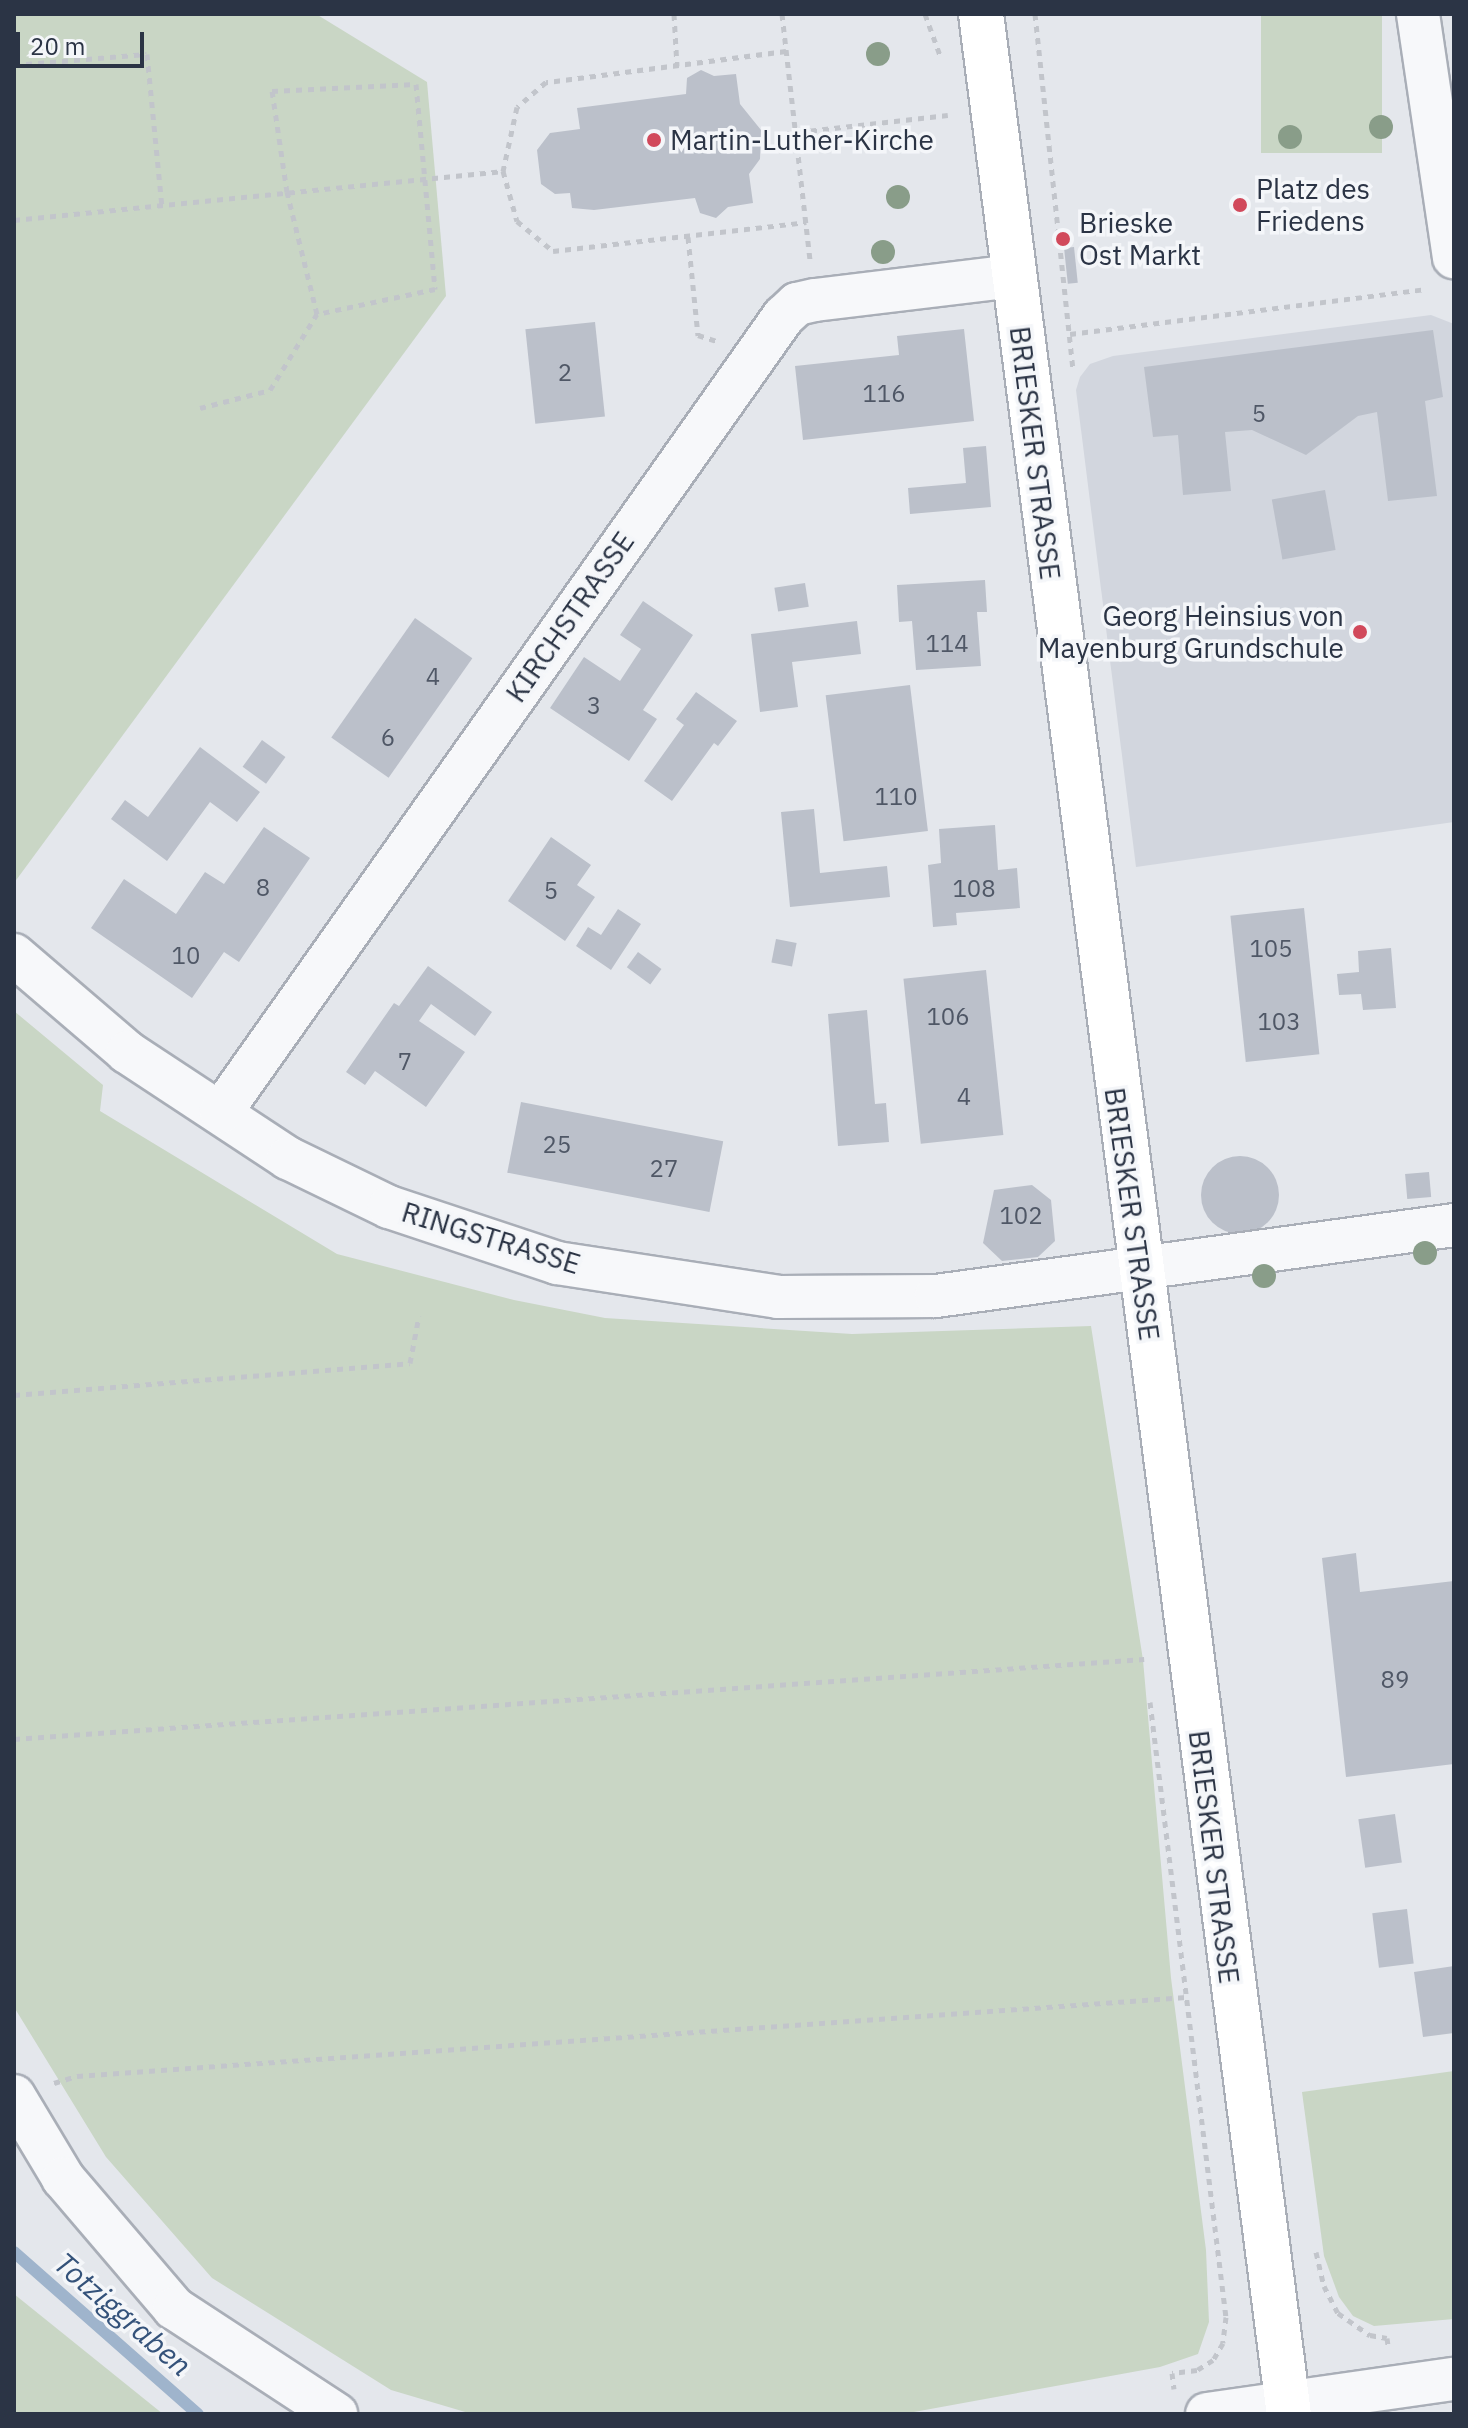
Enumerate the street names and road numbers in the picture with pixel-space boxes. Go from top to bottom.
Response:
street label: BRIESKER STRASSE [1003,324,1067,582]
street label: KIRCHSTRASSE [499,525,641,709]
street label: BRIESKER STRASSE [1098,1085,1166,1343]
street label: RINGSTRASSE [398,1195,584,1281]
street label: BRIESKER STRASSE [1182,1728,1246,1986]

